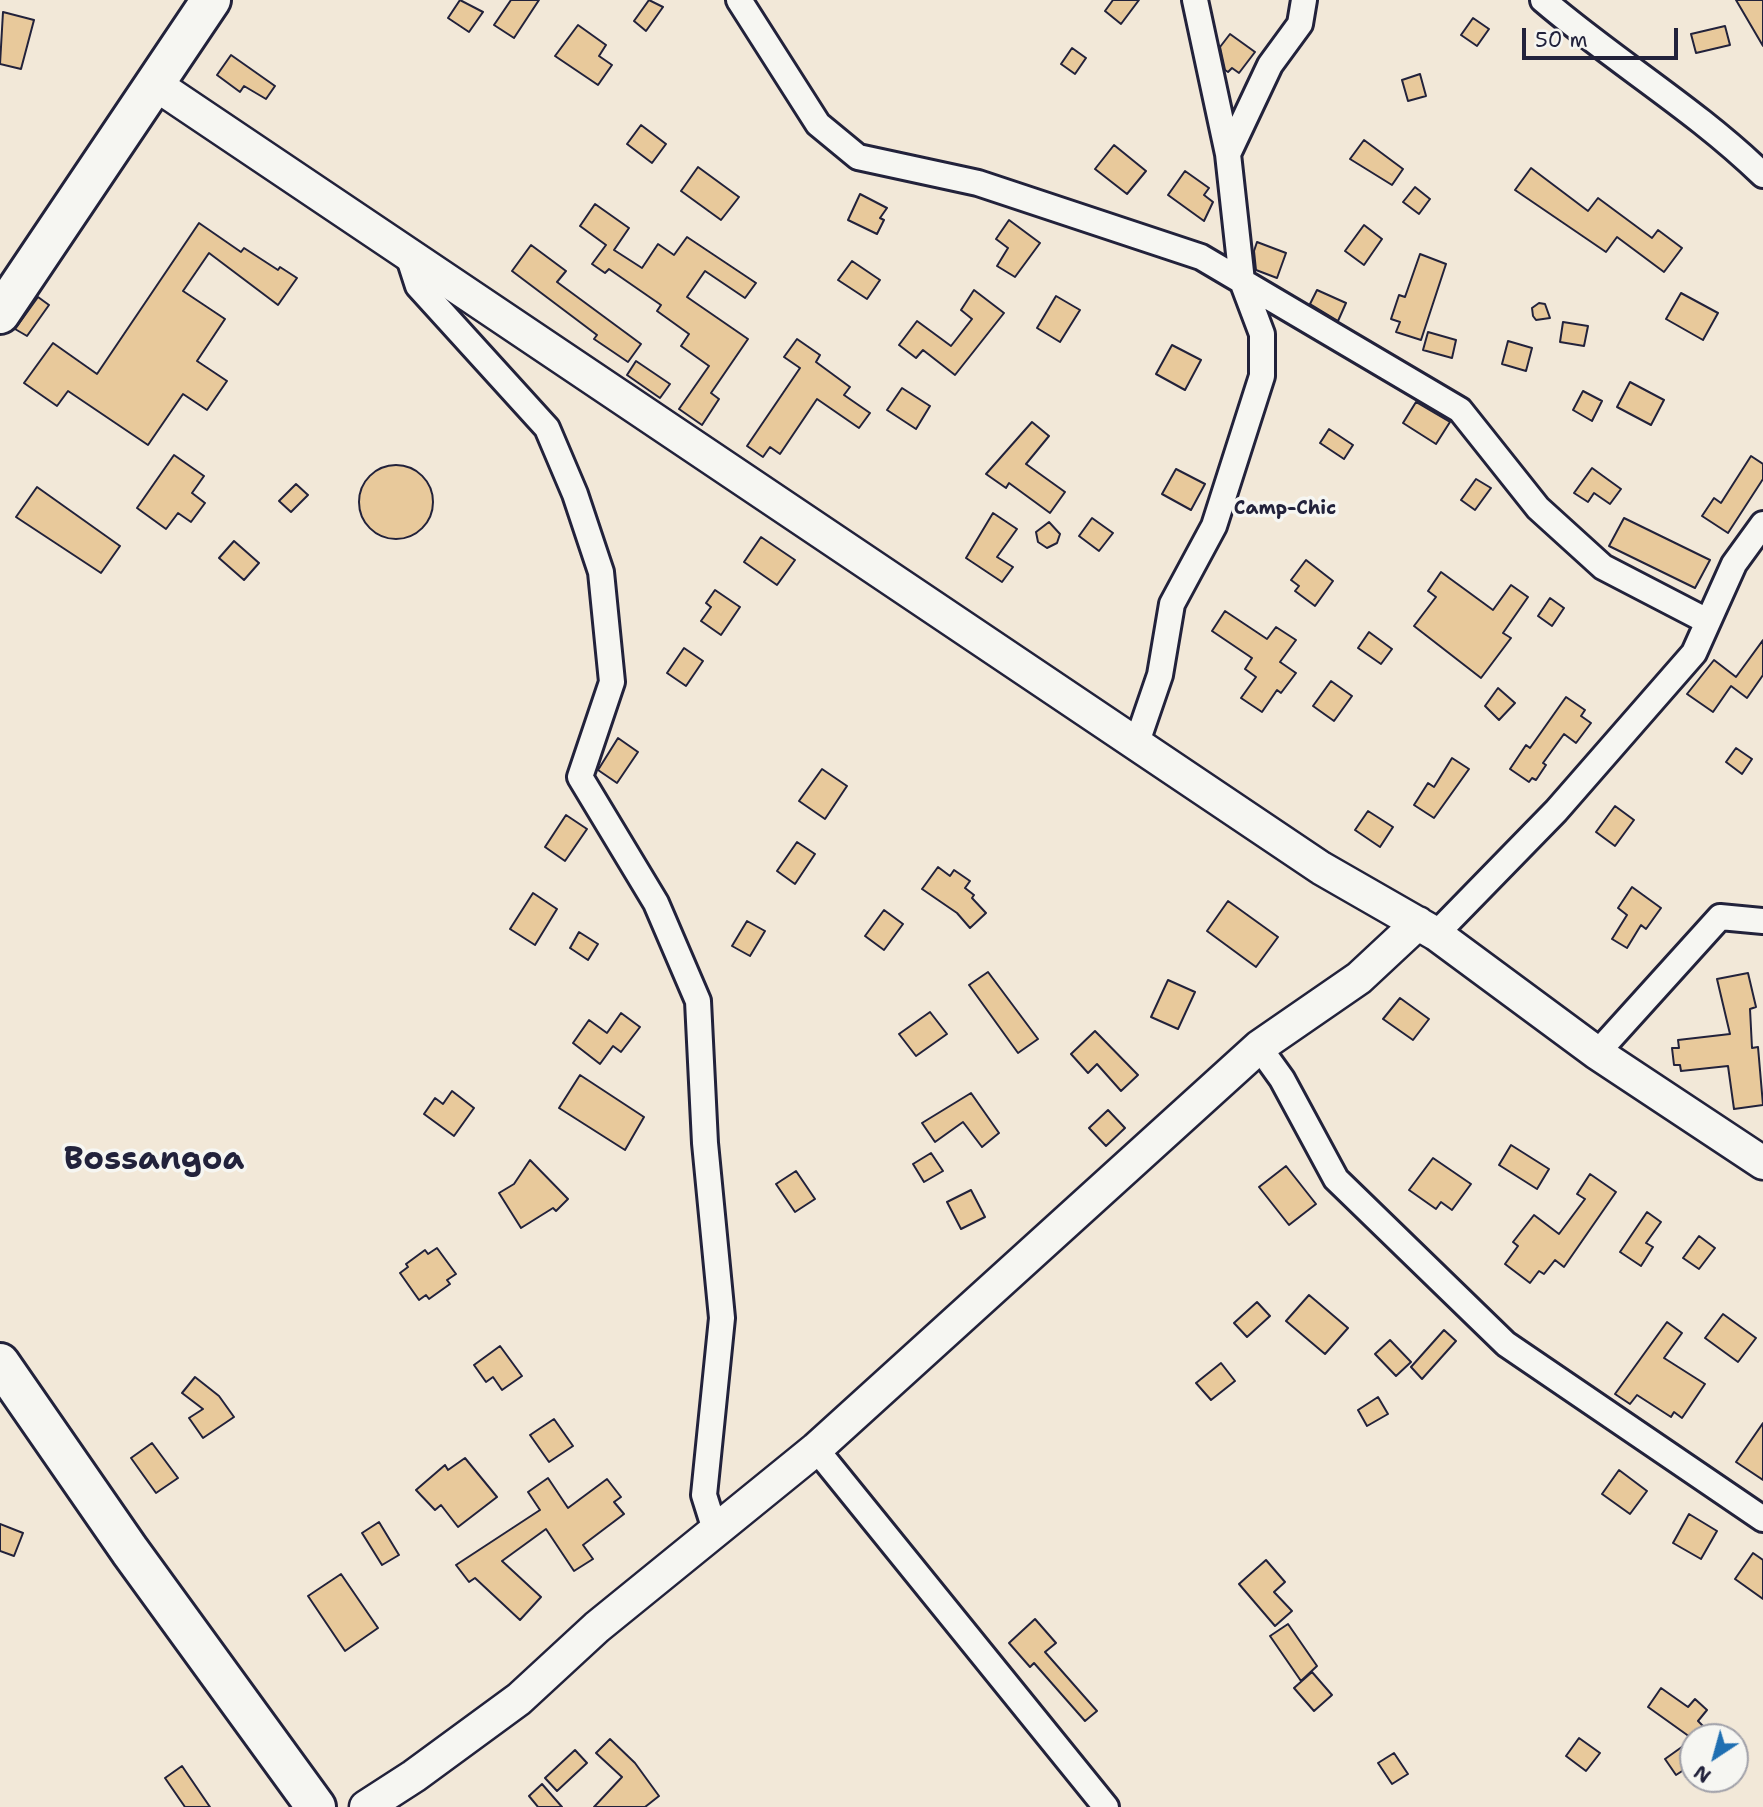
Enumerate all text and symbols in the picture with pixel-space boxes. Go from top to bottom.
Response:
scale bar [1525,14,1681,58]
text: 50 m [1535,26,1588,54]
district label: Camp-Chic [1234,498,1336,520]
district label: Bossangoa [64,1142,244,1180]
north arrow [1679,1723,1749,1793]
text: N [1689,1759,1716,1788]

